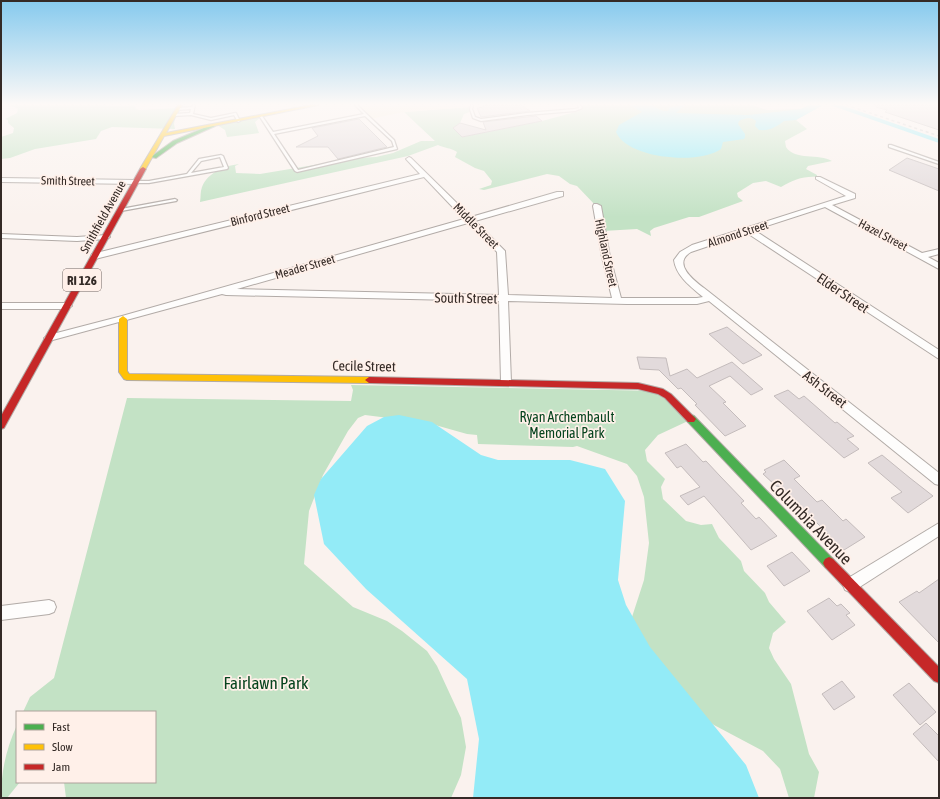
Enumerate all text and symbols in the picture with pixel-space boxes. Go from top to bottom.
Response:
street label: Smith Street [41,174,95,188]
street label: Smithfield Avenue [77,178,129,256]
street label: Middle Street [450,200,502,252]
street label: Binford Street [229,201,292,229]
street label: Hazel Street [856,216,910,254]
street label: Almond Street [706,217,771,250]
street label: Highland Street [592,218,620,289]
street label: Meader Street [273,252,337,282]
road number: RI 126 [63,269,101,291]
street label: Elder Street [814,270,872,316]
street label: South Street [435,289,497,307]
street label: Cecile Street [332,357,396,375]
street label: Ash Street [800,367,850,411]
park label: Ryan Archembault Memorial Park [520,409,614,441]
street label: Columbia Avenue [766,476,857,569]
park label: Fairlawn Park [224,673,309,693]
legend [16,711,156,783]
text: Fast [52,720,70,734]
text: Slow [52,740,73,754]
text: Jam [52,760,70,774]

